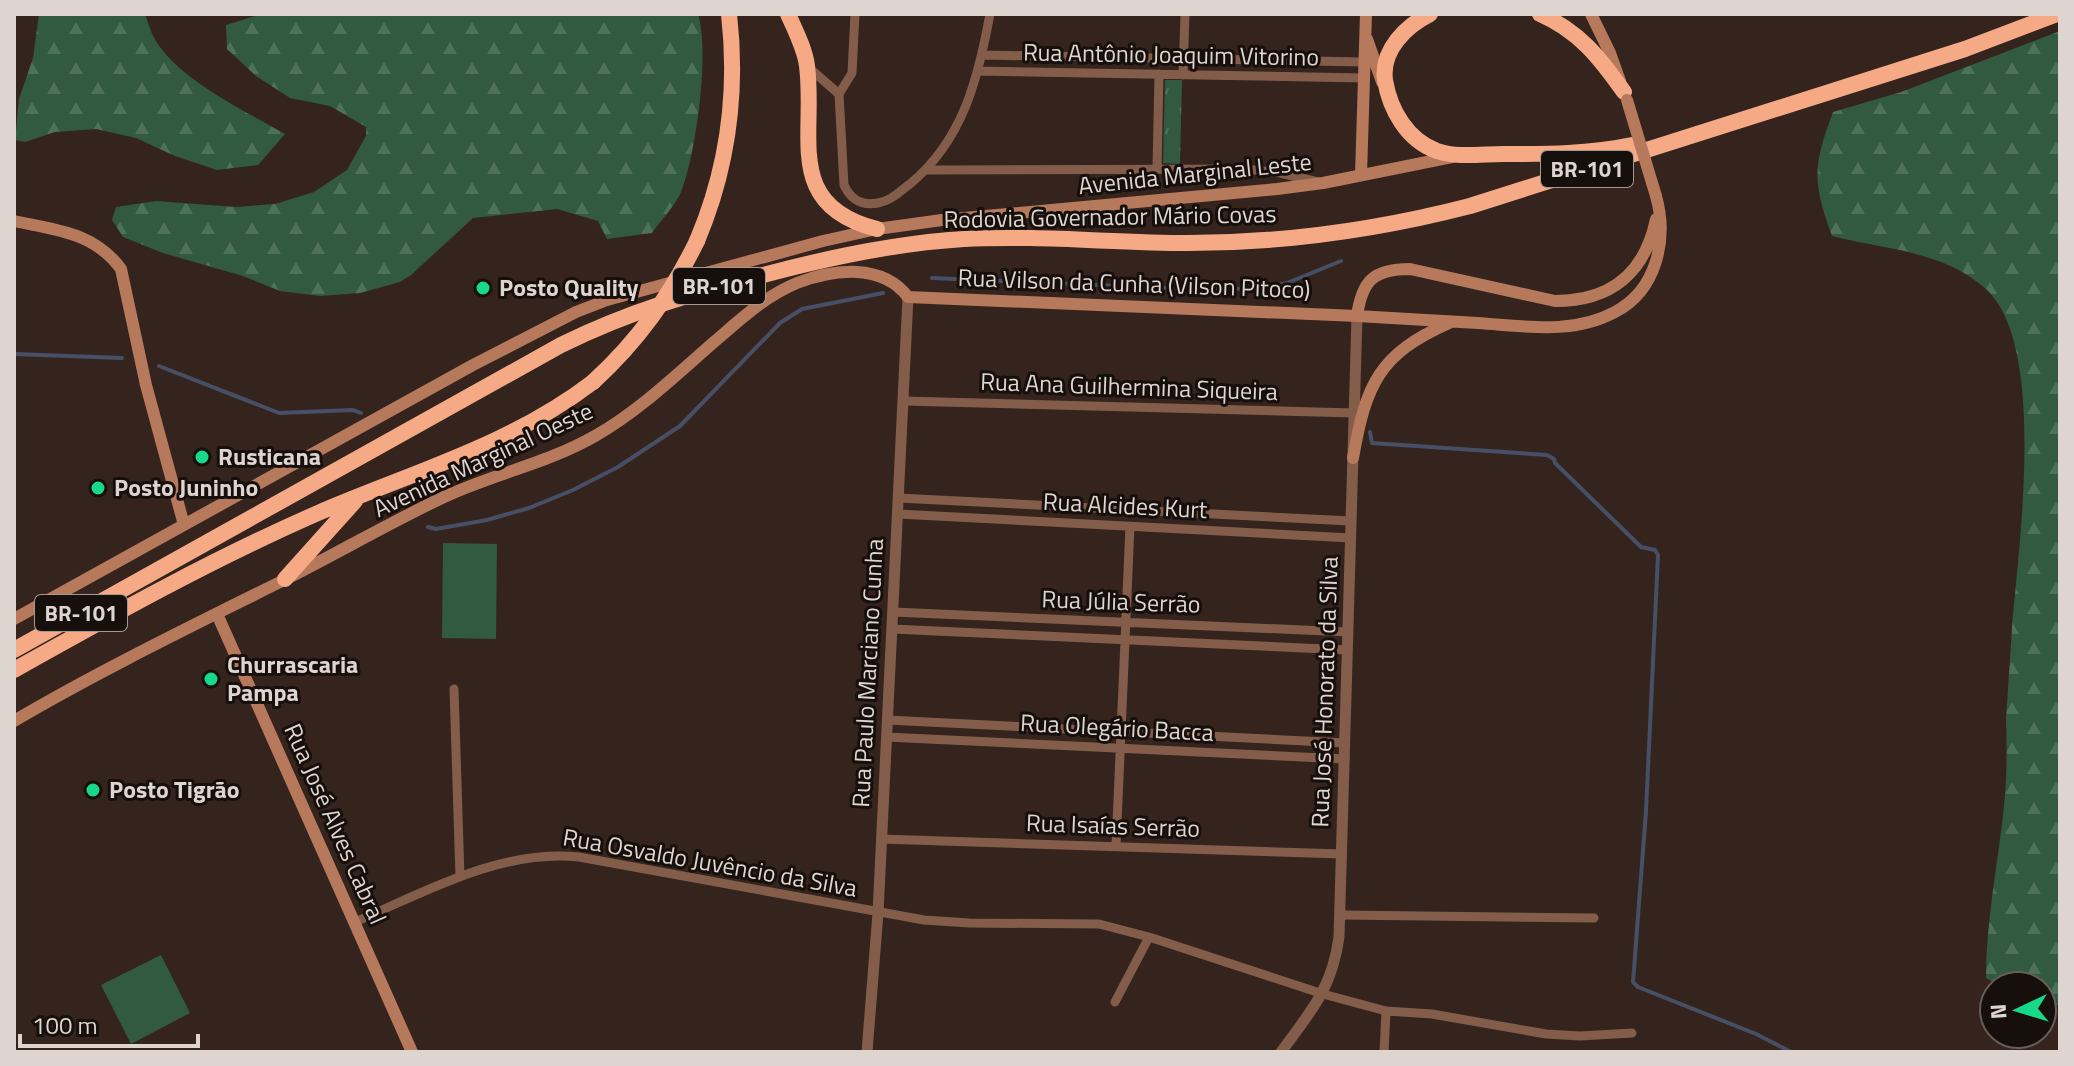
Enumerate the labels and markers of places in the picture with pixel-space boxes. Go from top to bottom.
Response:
place label: Posto Quality [499,269,639,305]
marker: Posto Quality [474,279,492,297]
place label: Rusticana [218,438,321,474]
marker: Rusticana [193,448,211,466]
place label: Posto Juninho [114,469,258,505]
marker: Posto Juninho [89,479,107,497]
place label: Churrascaria Pampa [227,646,358,710]
marker: Churrascaria Pampa [202,670,220,688]
place label: Posto Tigrão [109,771,240,807]
marker: Posto Tigrão [84,781,102,799]

